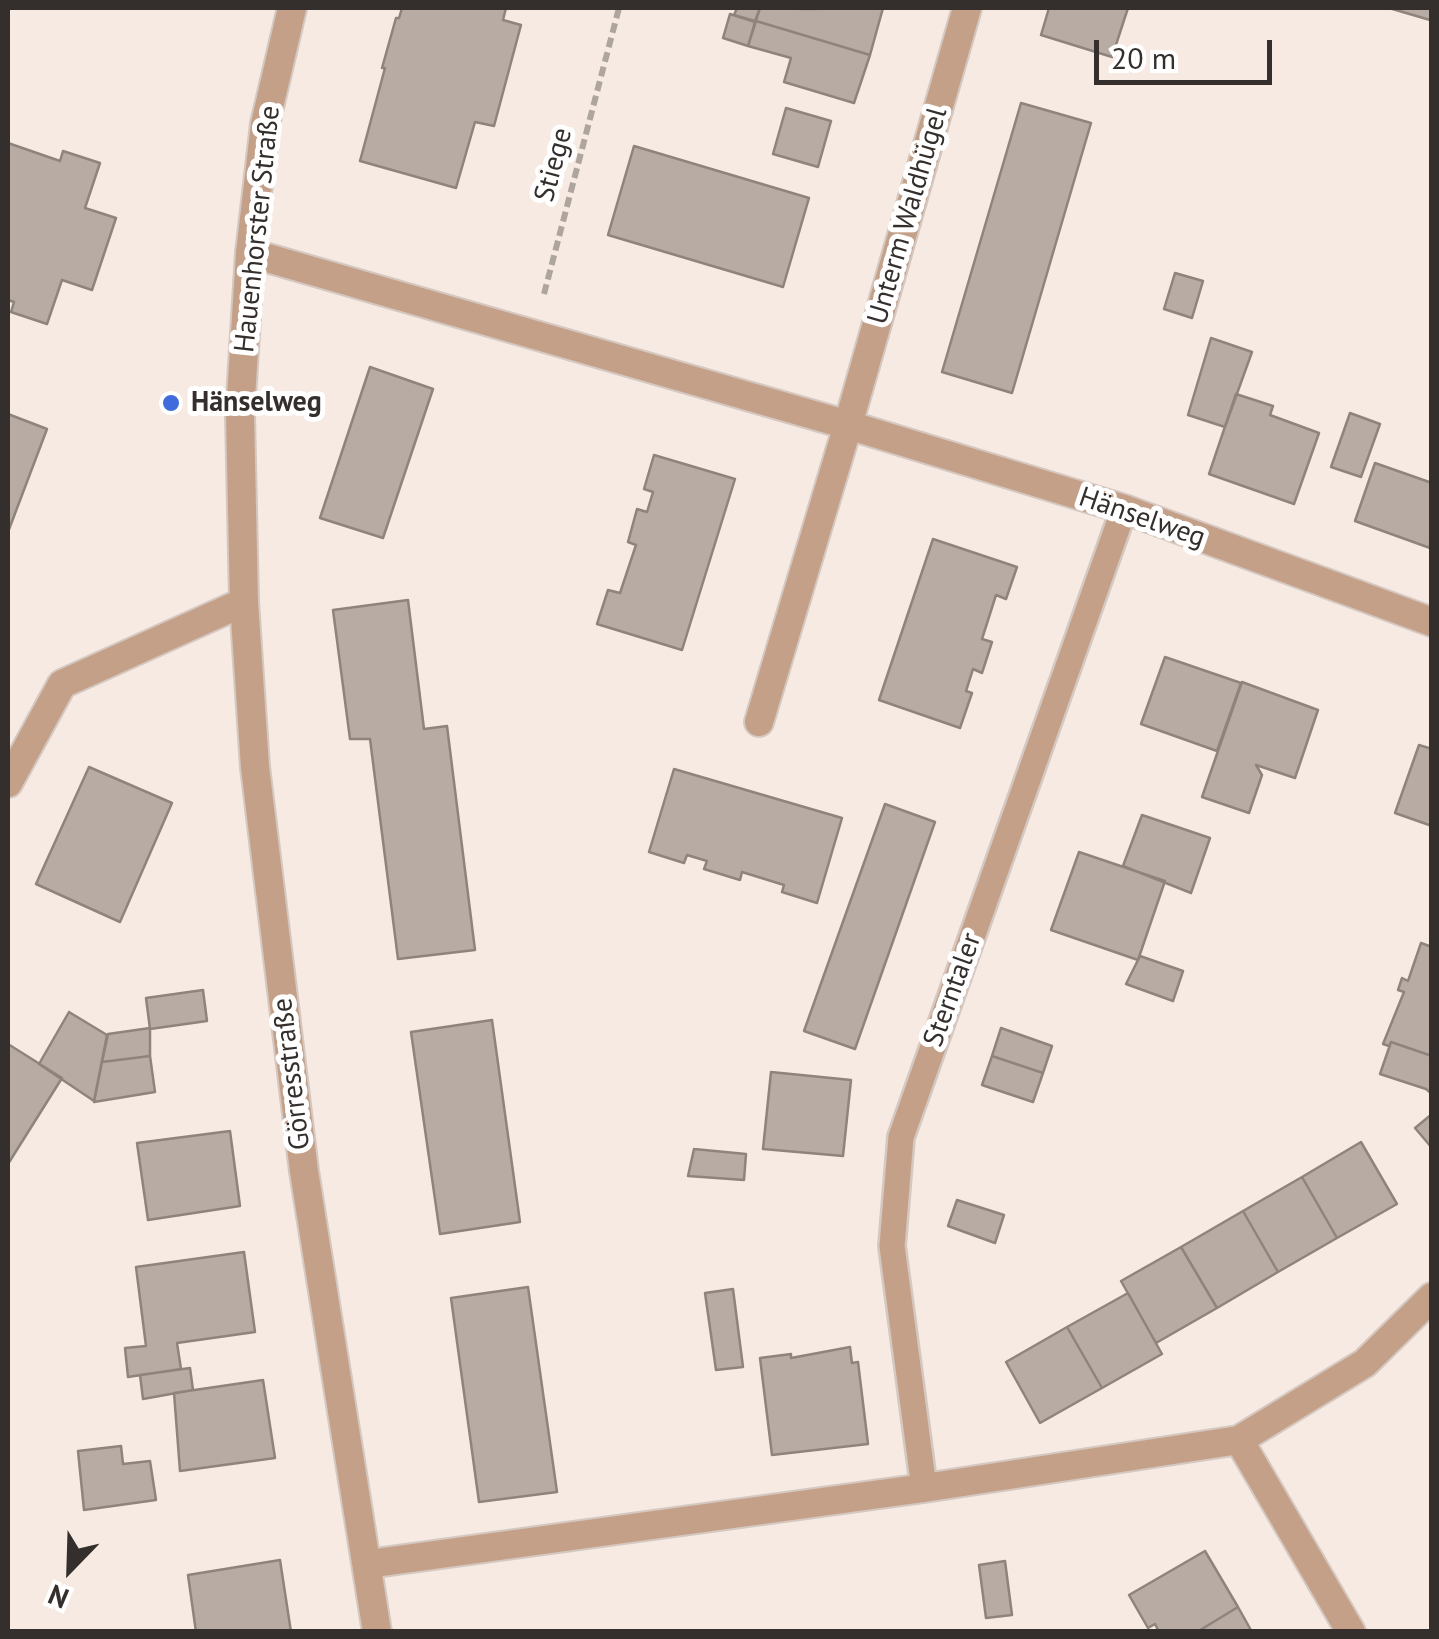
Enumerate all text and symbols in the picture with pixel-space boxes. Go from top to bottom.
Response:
scale bar [1099,20,1276,82]
text: 20 m [1111,38,1176,77]
street label: Hauenhorster Straße [228,104,288,354]
street label: Unterm Waldhügel [861,104,955,328]
street label: Stiege [528,124,580,206]
place label: Hänselweg [191,386,322,420]
marker: Hänselweg [160,392,182,414]
street label: Hänselweg [1074,481,1210,555]
street label: Sterntaler [917,929,989,1051]
street label: Görresstraße [266,996,318,1152]
north arrow [20,1519,120,1619]
text: N [42,1576,74,1618]

